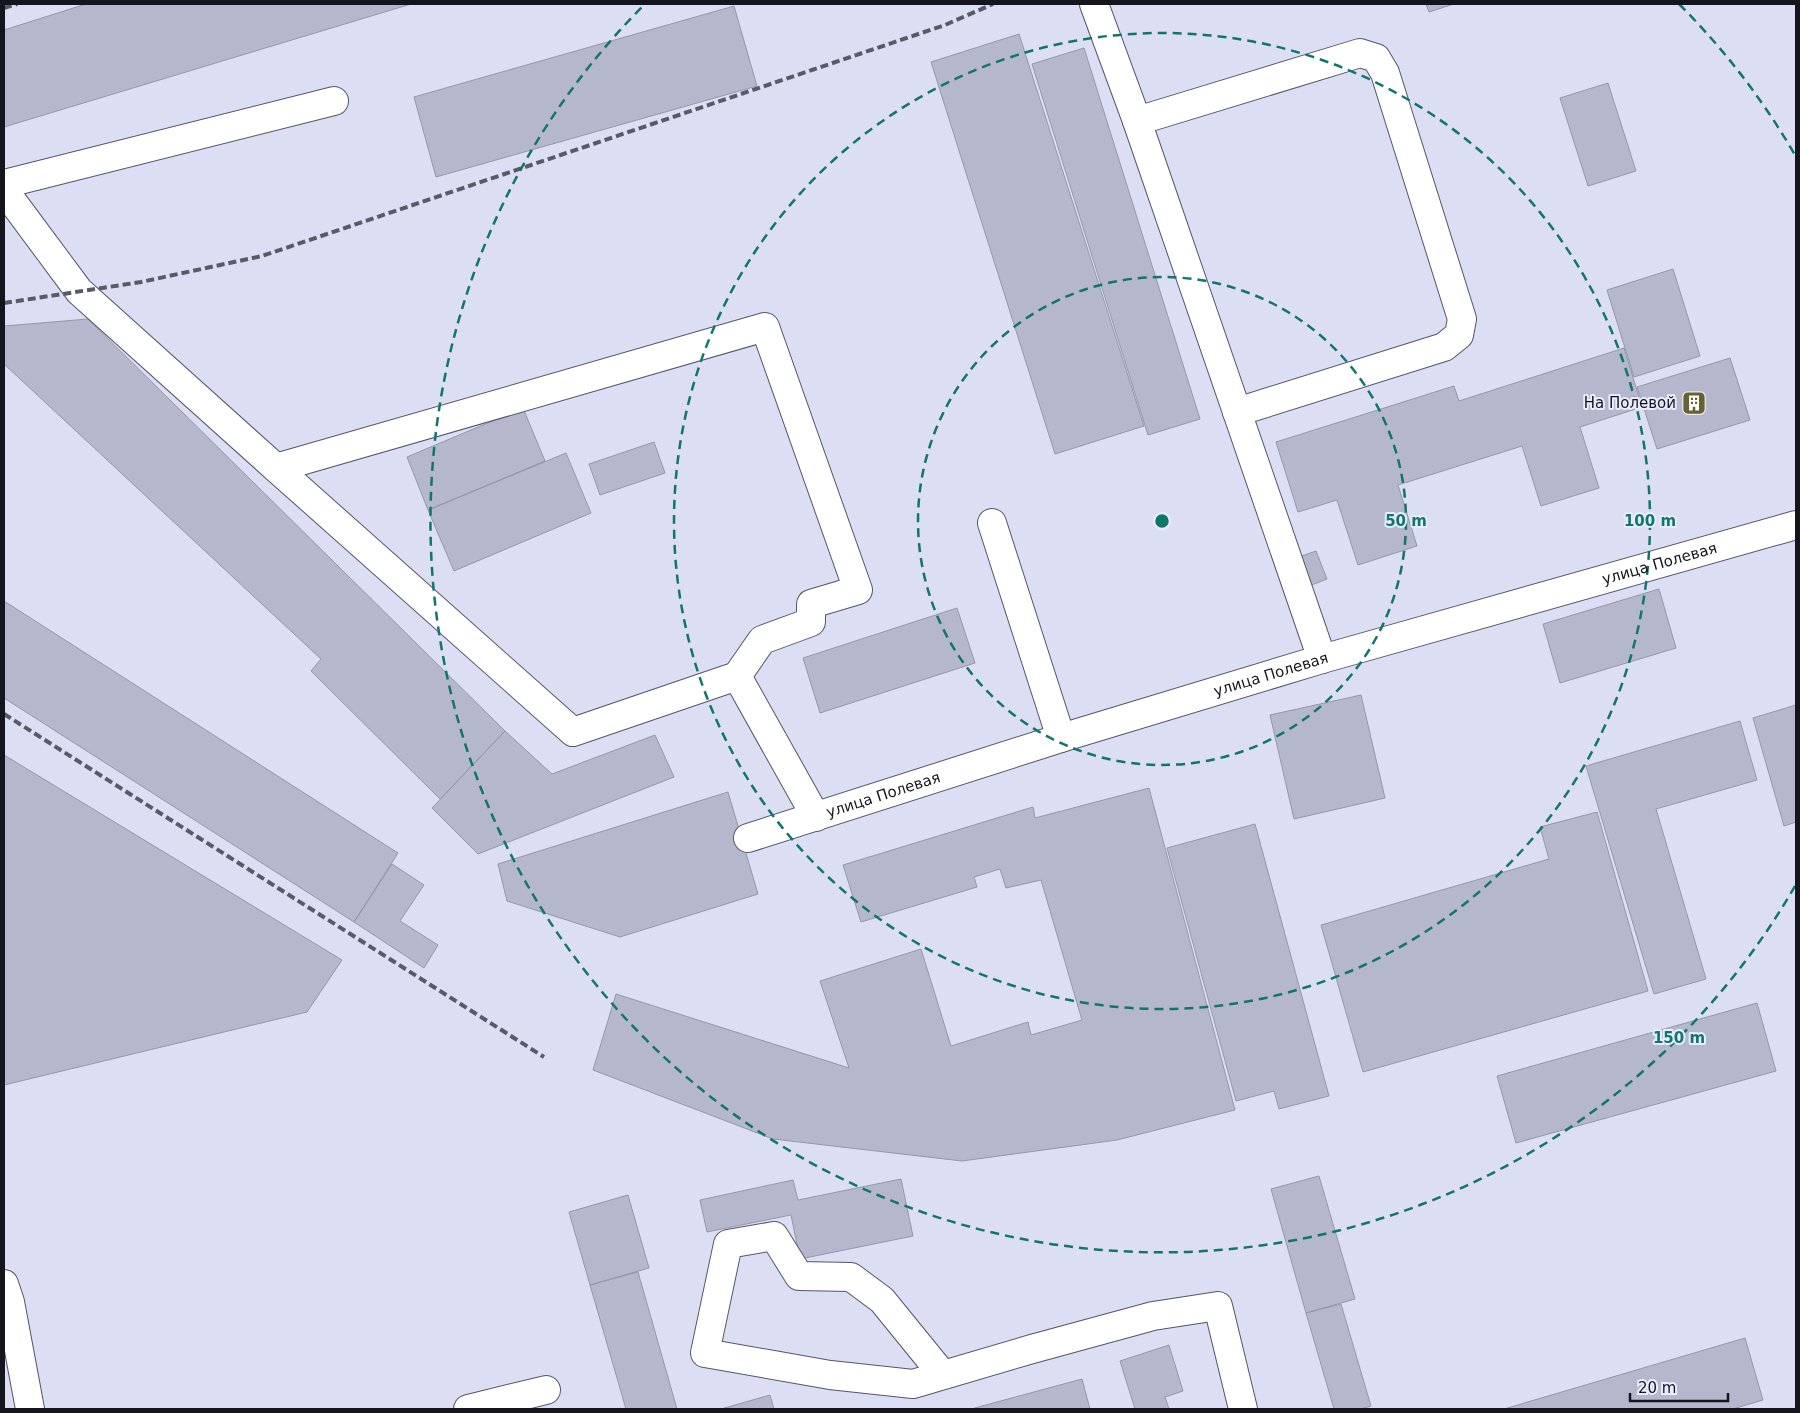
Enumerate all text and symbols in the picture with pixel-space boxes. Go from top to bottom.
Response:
building icon: На Полевой [1681,390,1707,416]
place label: На Полевой [1584,394,1676,412]
centre of rings [1153,512,1171,530]
text: 50 m [1385,512,1427,530]
text: 100 m [1624,512,1676,530]
street label: улица Полевая [1600,539,1719,588]
street label: улица Полевая [1212,649,1330,700]
street label: улица Полевая [824,768,943,821]
text: 150 m [1653,1029,1705,1047]
scale bar [1630,1370,1728,1402]
text: 20 m [1638,1379,1676,1397]

